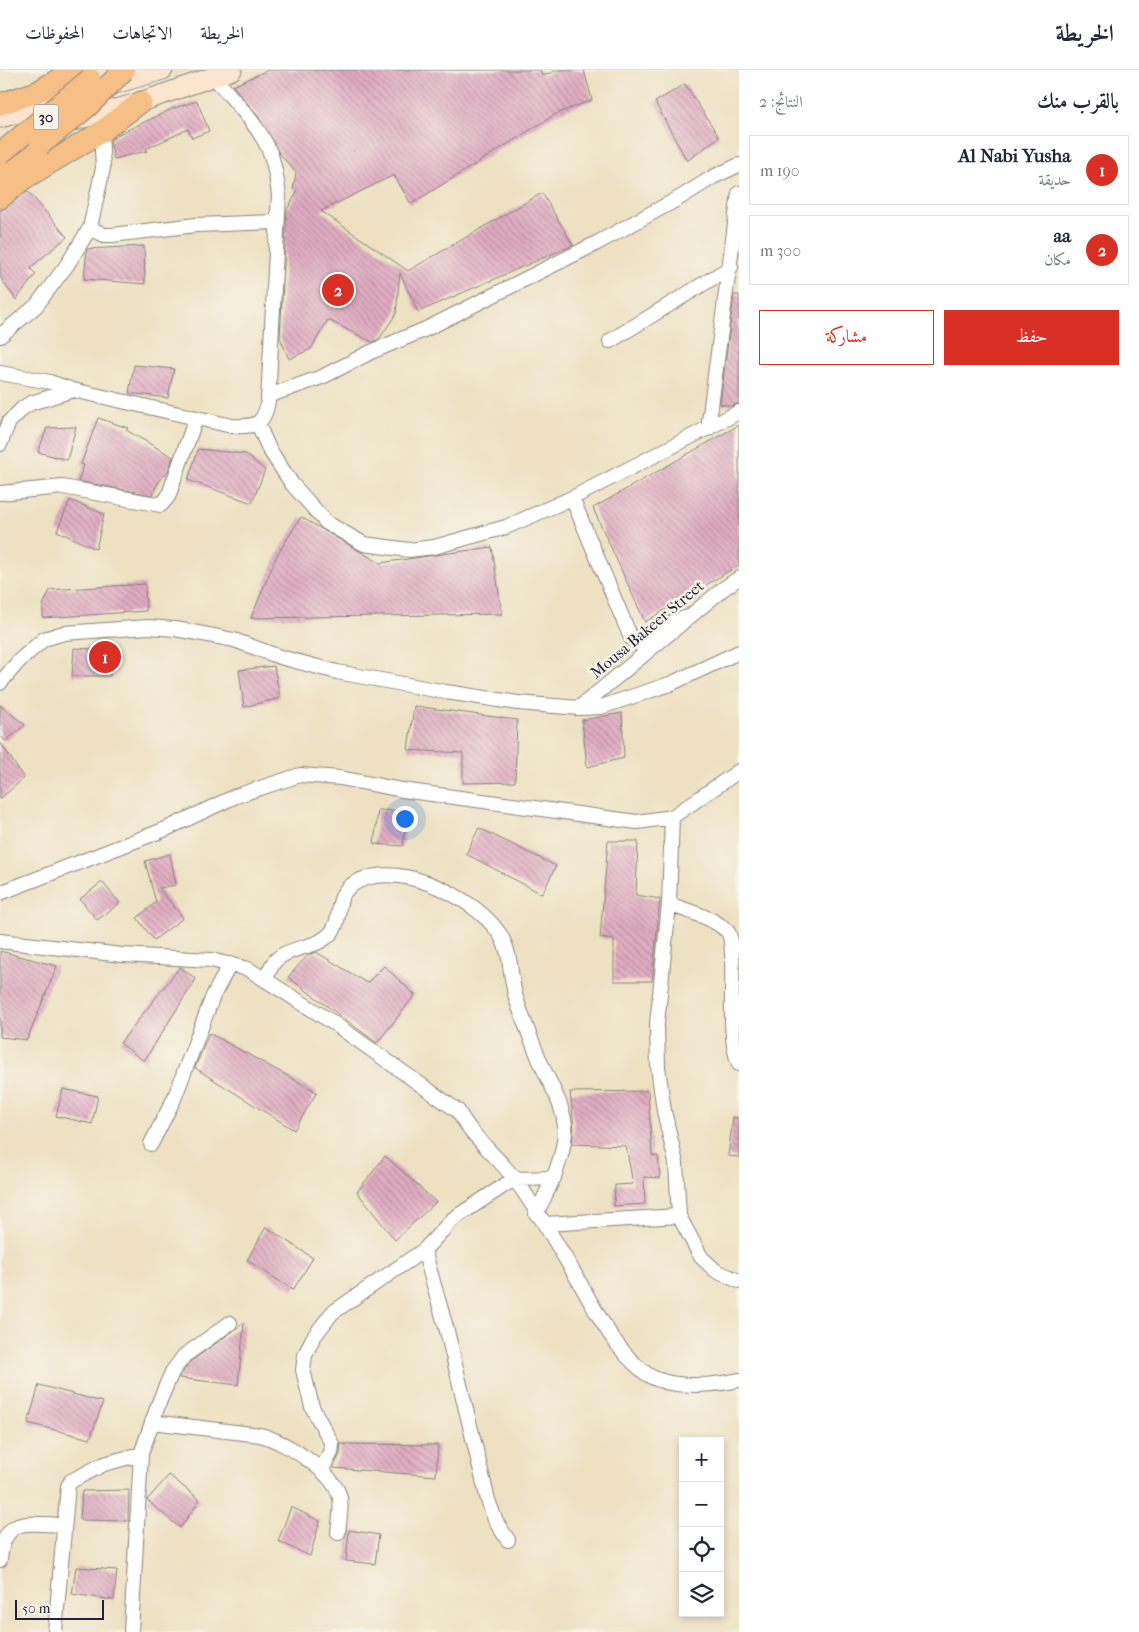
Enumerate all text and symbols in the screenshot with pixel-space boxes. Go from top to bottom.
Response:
text: الخريطة [1056,19,1114,47]
text: المحفوظات [25,23,84,44]
text: الاتجاهات [112,23,172,44]
text: الخريطة [200,23,244,44]
text: بالقرب منك [1037,89,1119,113]
text: النتائج: 2 [759,92,803,111]
road number: 30 [34,104,58,130]
text: Al Nabi Yusha [958,145,1071,167]
text: 190 m [760,161,800,180]
text: 1 [1099,161,1105,180]
text: حديقة [1039,170,1071,189]
text: aa [1053,225,1071,247]
text: 300 m [760,241,801,260]
text: 2 [1098,241,1106,260]
text: مكان [1044,250,1071,269]
pin: 2 [322,271,354,309]
button: مشاركة [759,310,934,365]
button: حفظ [944,310,1119,365]
street label: Mousa Bakeer Street [586,576,708,682]
pin: 1 [89,638,121,676]
your location [392,806,418,832]
map controls [679,1437,724,1617]
button: + [679,1437,724,1482]
button: − [679,1482,724,1527]
button: locate [679,1527,724,1572]
button: layers [679,1572,724,1617]
scale bar [15,1597,104,1620]
text: 50 m [22,1600,50,1617]

